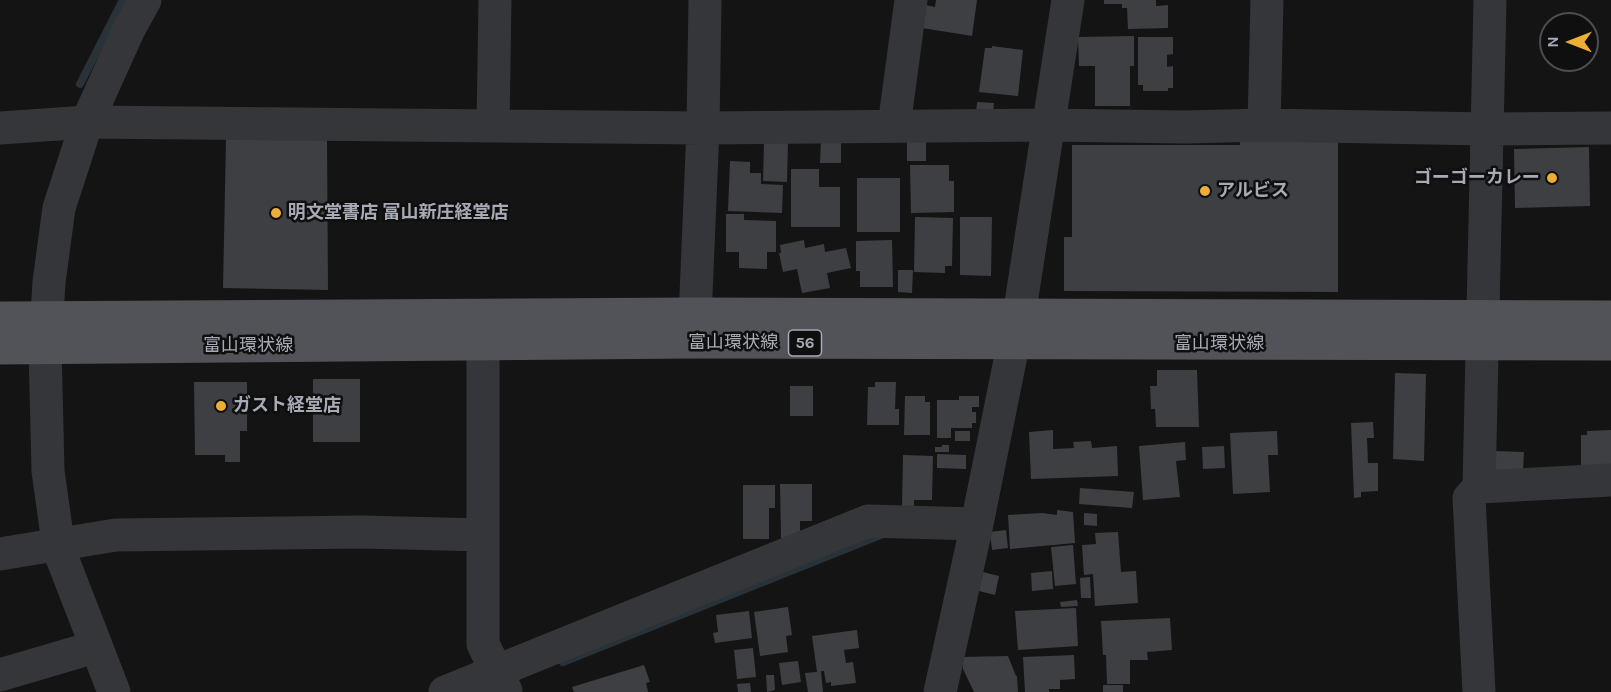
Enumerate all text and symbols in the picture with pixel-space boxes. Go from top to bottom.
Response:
north arrow [1539,12,1599,72]
text: N [1543,36,1562,48]
place label: ゴーゴーカレー [1414,167,1540,189]
marker: ゴーゴーカレー [1545,171,1559,185]
place label: アルビス [1217,180,1289,202]
marker: アルビス [1198,184,1212,198]
place label: 明文堂書店 富山新庄経堂店 [288,202,509,224]
marker: 明文堂書店 富山新庄経堂店 [269,206,283,220]
road number: 56 [788,330,822,356]
street label: 富山環状線 [688,332,778,354]
street label: 富山環状線 [1174,333,1264,355]
street label: 富山環状線 [203,335,293,357]
place label: ガスト経堂店 [233,395,341,417]
marker: ガスト経堂店 [214,399,228,413]

